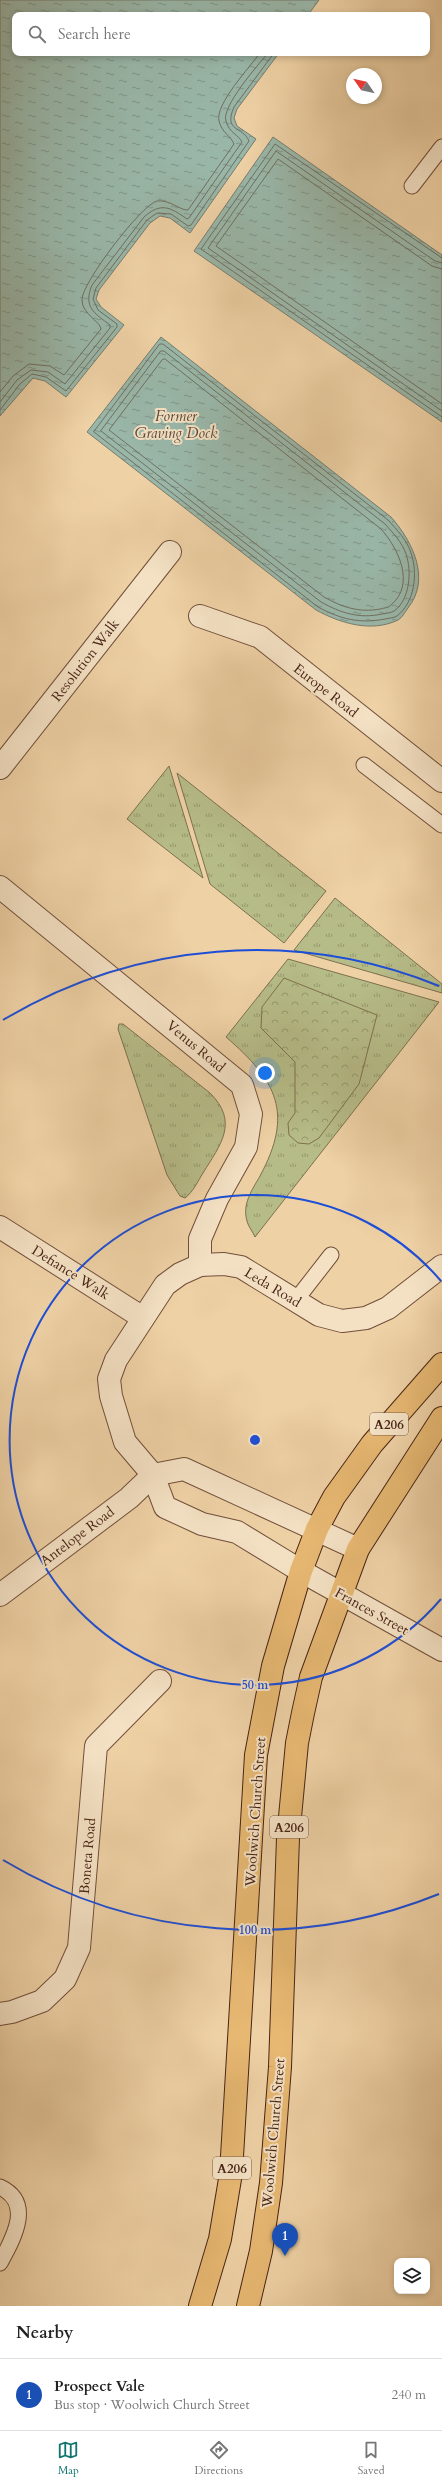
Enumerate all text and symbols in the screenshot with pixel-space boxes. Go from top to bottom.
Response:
search box [12,12,430,56]
icon: search [26,23,48,45]
text: Search here [58,24,131,44]
north arrow [346,68,382,104]
water label: Former Graving Dock [134,406,218,443]
street label: Resolution Walk [47,615,124,705]
street label: Europe Road [289,659,362,722]
street label: Venus Road [162,1016,230,1077]
your location [255,1063,275,1083]
street label: Defiance Walk [28,1241,114,1304]
street label: Leda Road [241,1263,305,1312]
road number: A206 [370,1413,408,1435]
centre of rings [248,1433,262,1447]
street label: Antelope Road [36,1502,119,1571]
street label: Frances Street [331,1583,413,1640]
text: 50 m [242,1677,269,1693]
street label: Woolwich Church Street [241,1736,270,1888]
road number: A206 [270,1816,308,1838]
street label: Boneta Road [75,1817,100,1895]
text: 100 m [239,1922,272,1938]
street label: Woolwich Church Street [257,2057,290,2210]
road number: A206 [213,2157,251,2179]
pin: 1 [272,2223,298,2256]
map controls [394,2258,430,2294]
button: layers [394,2258,430,2294]
text: Nearby [16,2321,73,2344]
text: Prospect Vale [54,2376,145,2396]
text: 1 [26,2386,32,2404]
text: 240 m [392,2386,426,2404]
text: Bus stop · Woolwich Church Street [54,2396,250,2414]
tab: Map [57,2439,79,2478]
tab: Directions [194,2439,243,2478]
tab: Saved [358,2439,385,2478]

